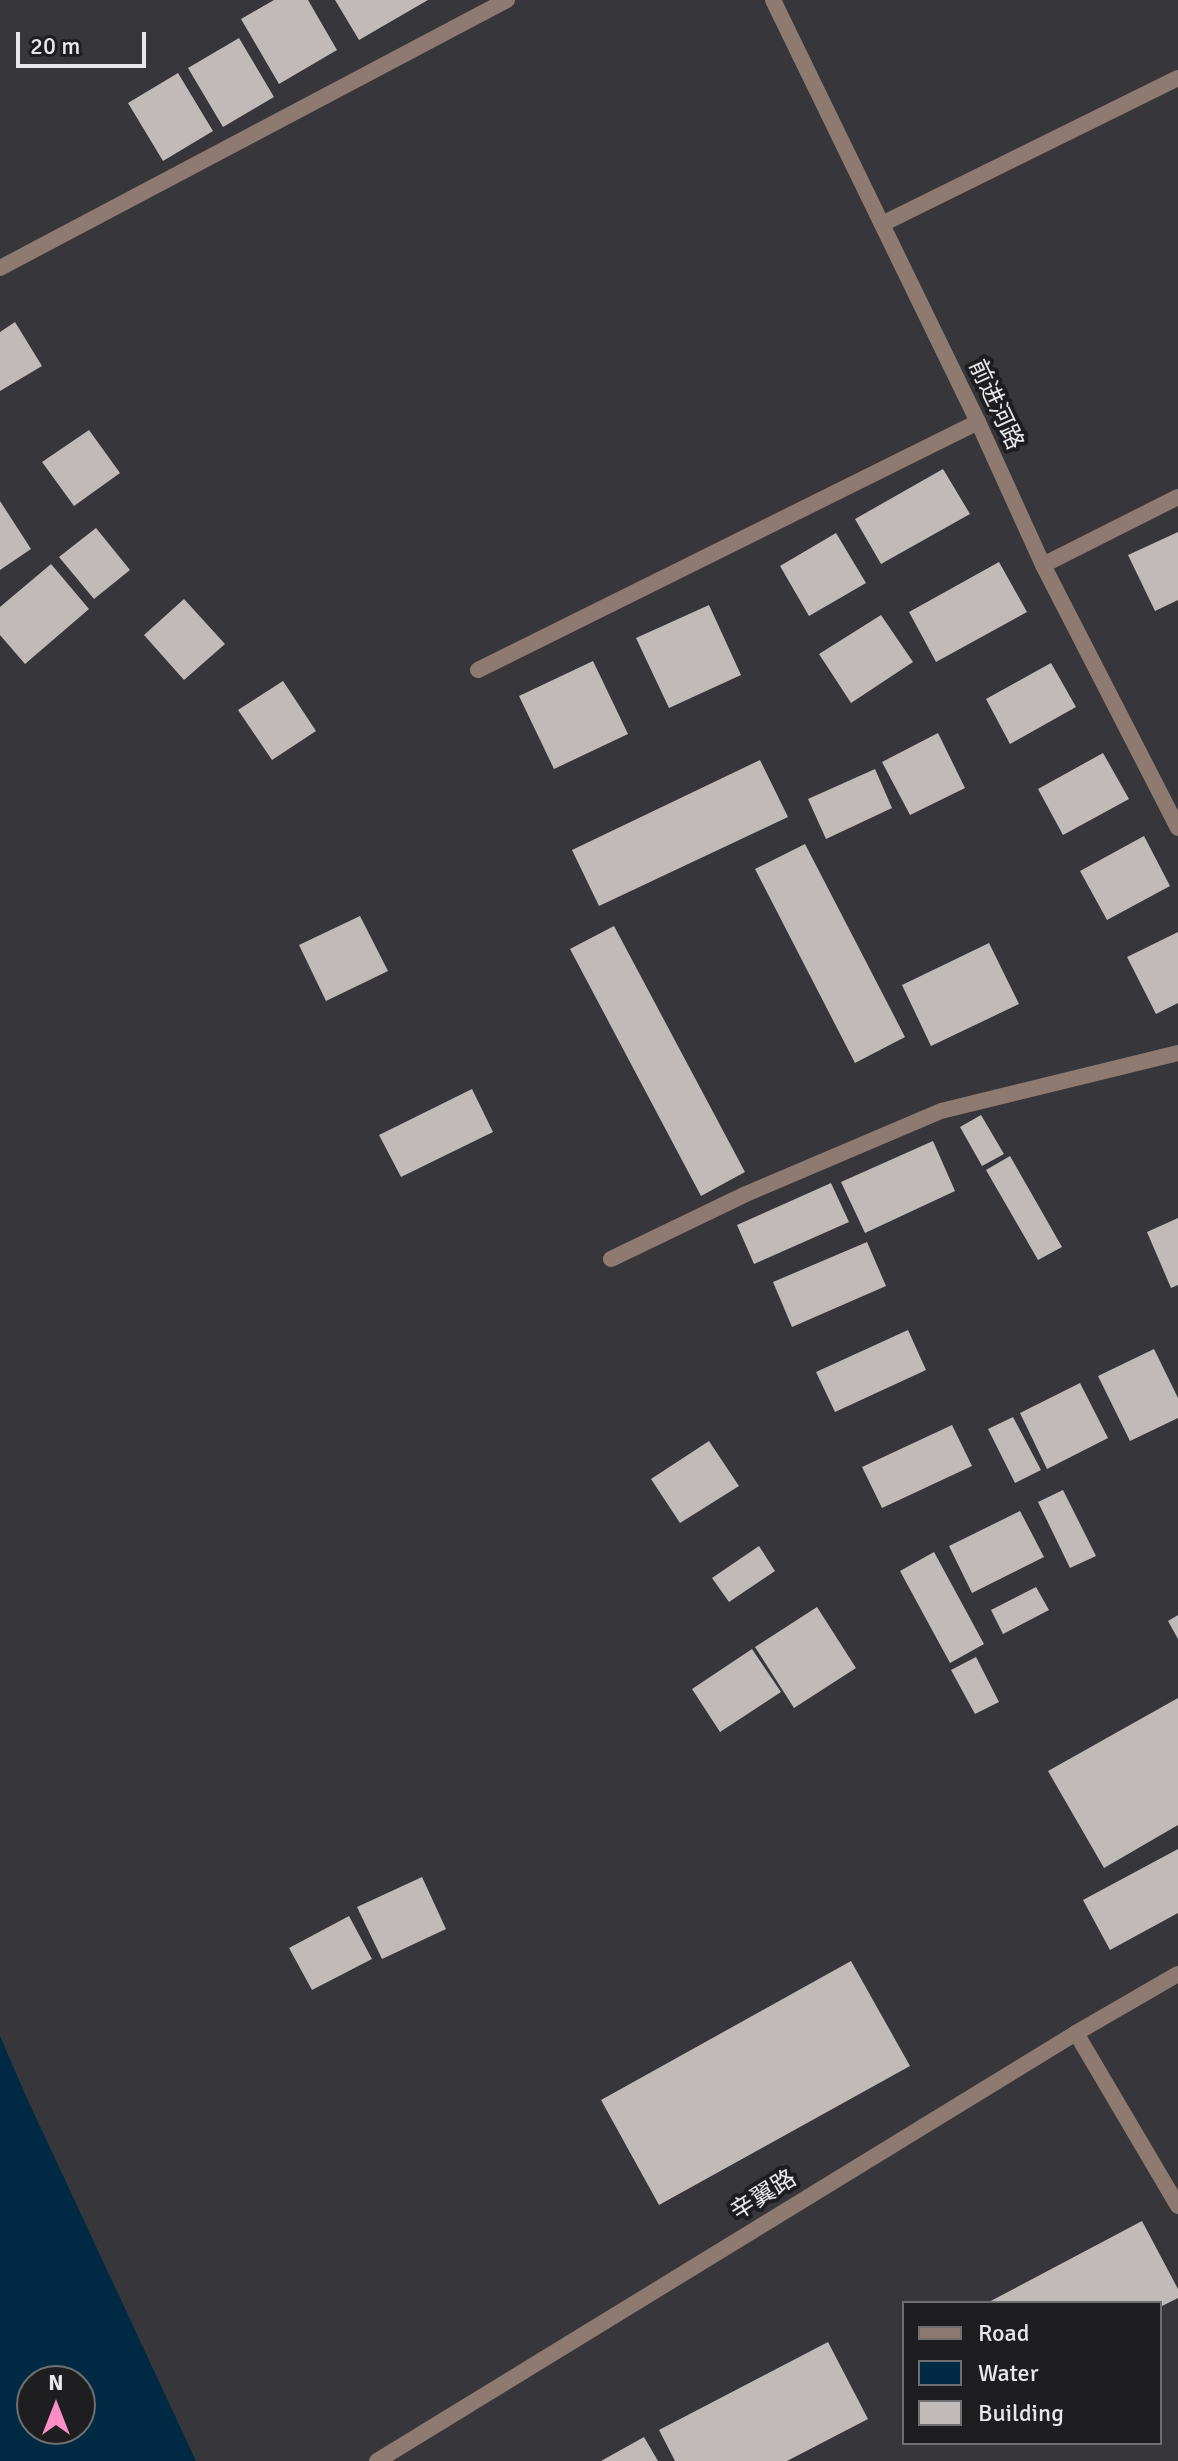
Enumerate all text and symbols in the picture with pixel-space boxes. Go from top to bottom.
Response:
scale bar [20,16,150,66]
text: 20 m [30,31,80,61]
street label: 前进河路 [962,355,1028,455]
street label: 辛翼路 [726,2165,802,2227]
legend [902,2301,1162,2445]
text: Road [978,2318,1029,2348]
text: Water [978,2358,1038,2388]
north arrow [16,2365,96,2445]
text: N [48,2369,64,2396]
text: Building [978,2398,1064,2428]

